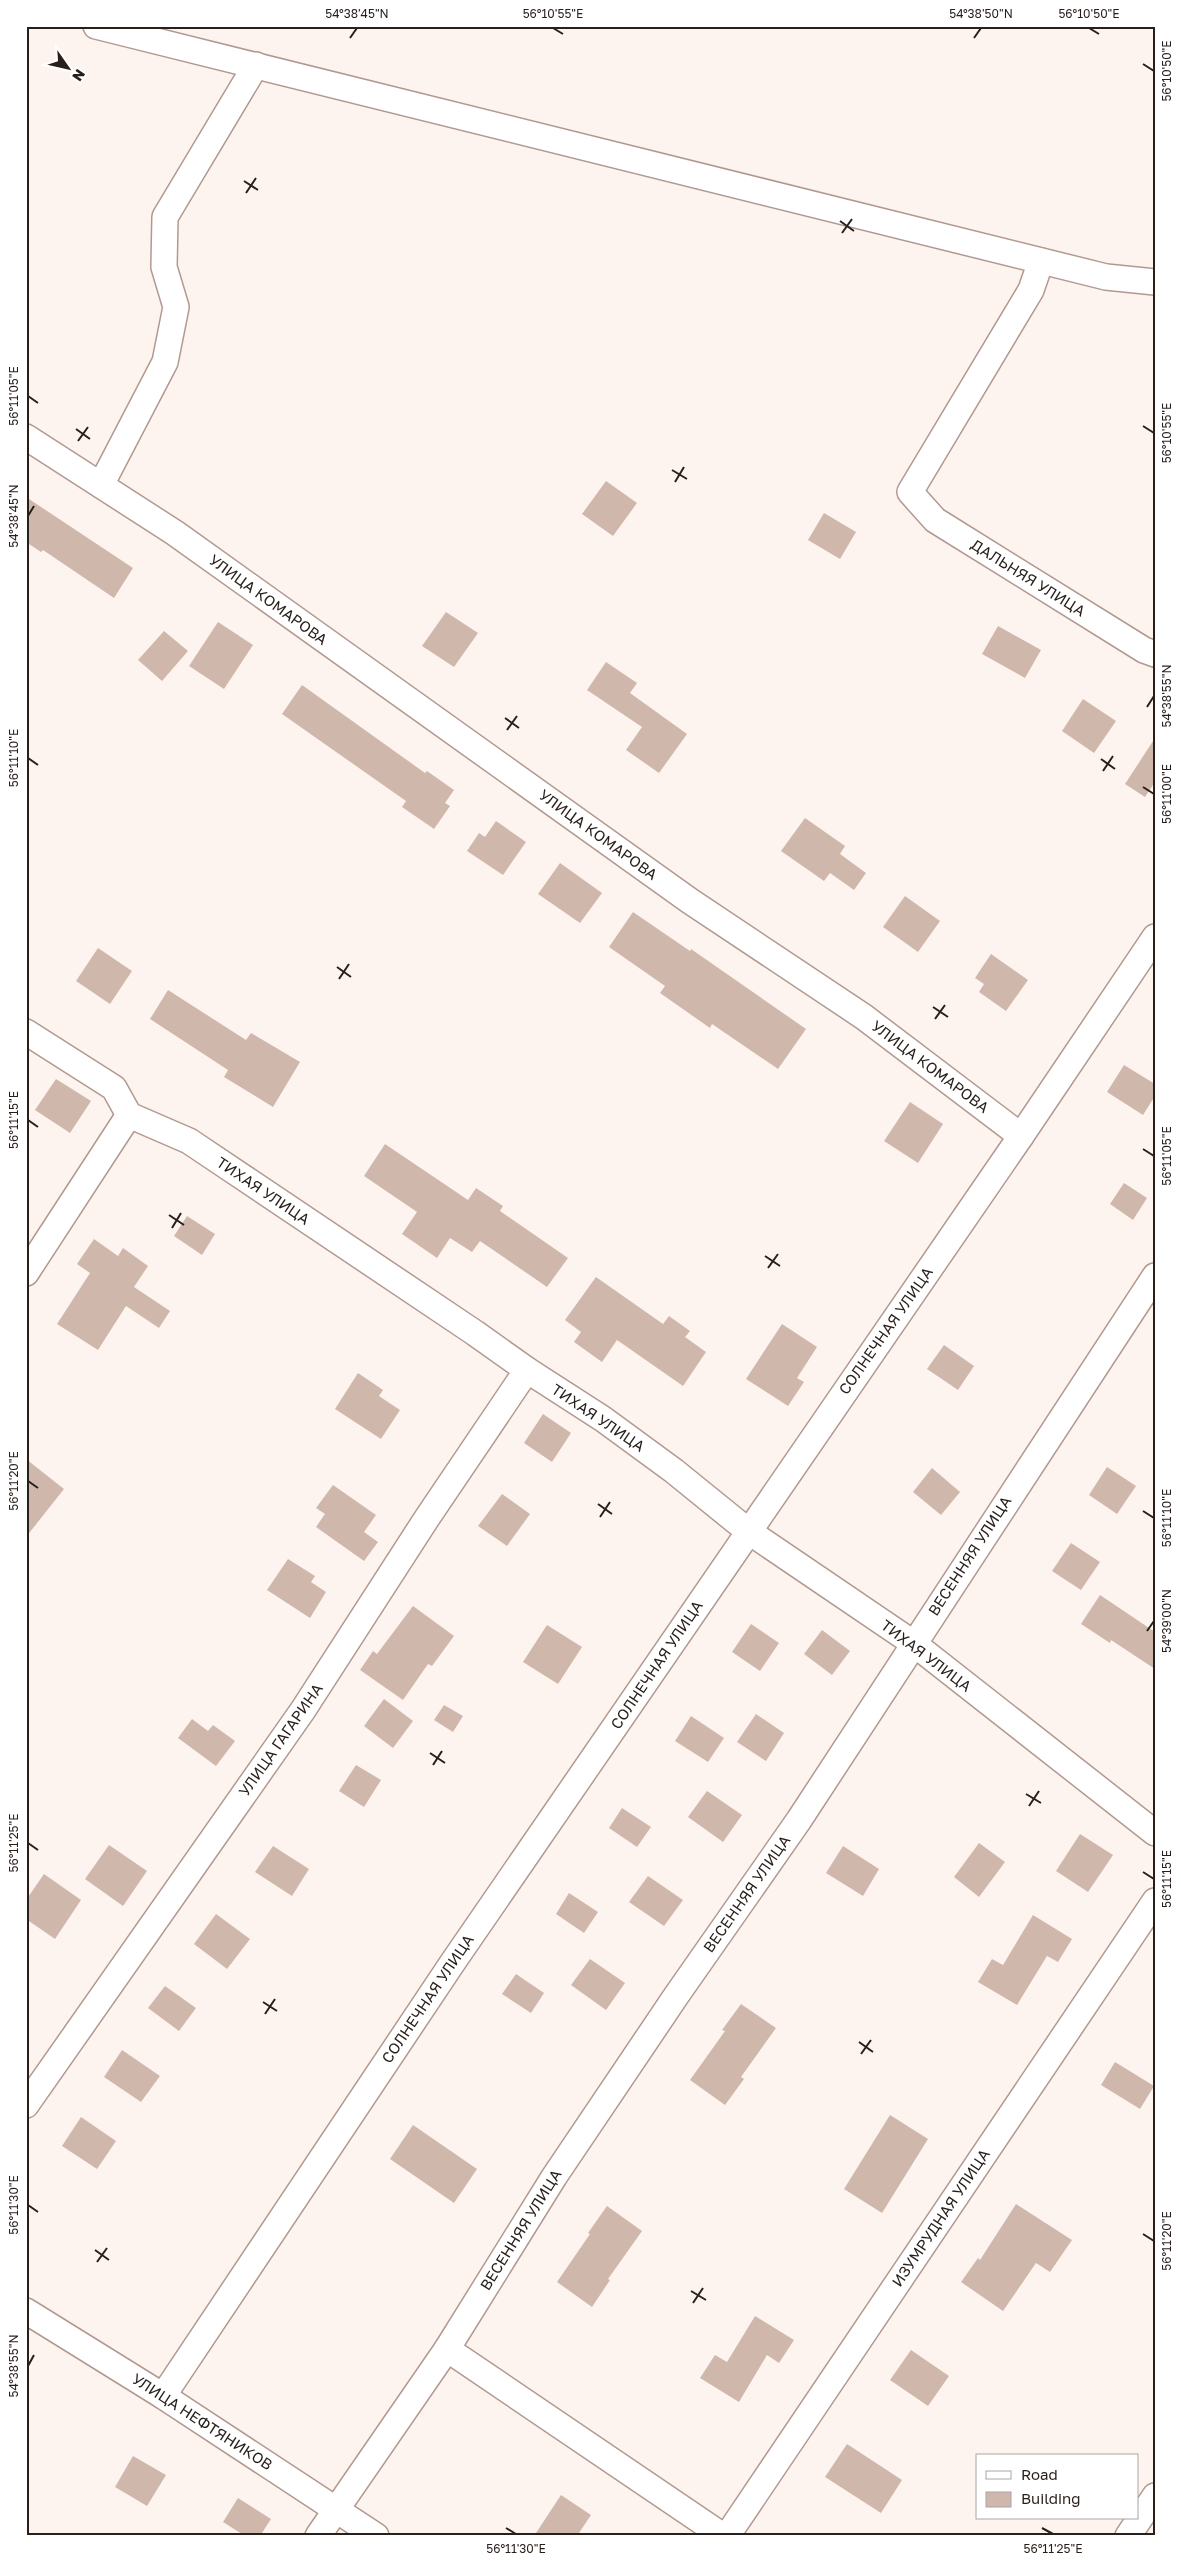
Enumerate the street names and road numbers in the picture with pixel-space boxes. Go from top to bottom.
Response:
street label: ДАЛЬНЯЯ УЛИЦА [968,535,1089,620]
street label: УЛИЦА КОМАРОВА [206,550,331,648]
street label: УЛИЦА КОМАРОВА [536,785,661,883]
street label: УЛИЦА КОМАРОВА [868,1016,993,1116]
street label: ТИХАЯ УЛИЦА [214,1152,313,1228]
street label: СОЛНЕЧНАЯ УЛИЦА [834,1263,936,1398]
street label: ТИХАЯ УЛИЦА [549,1379,648,1455]
street label: ВЕСЕННЯЯ УЛИЦА [924,1492,1015,1619]
street label: СОЛНЕЧНАЯ УЛИЦА [606,1597,706,1732]
street label: ТИХАЯ УЛИЦА [878,1615,975,1695]
street label: УЛИЦА ГАГАРИНА [234,1680,326,1799]
street label: ВЕСЕННЯЯ УЛИЦА [699,1831,793,1955]
street label: СОЛНЕЧНАЯ УЛИЦА [377,1931,477,2066]
street label: ИЗУМРУДНАЯ УЛИЦА [887,2145,993,2290]
street label: ВЕСЕННЯЯ УЛИЦА [476,2166,565,2293]
street label: УЛИЦА НЕФТЯНИКОВ [129,2369,276,2473]

